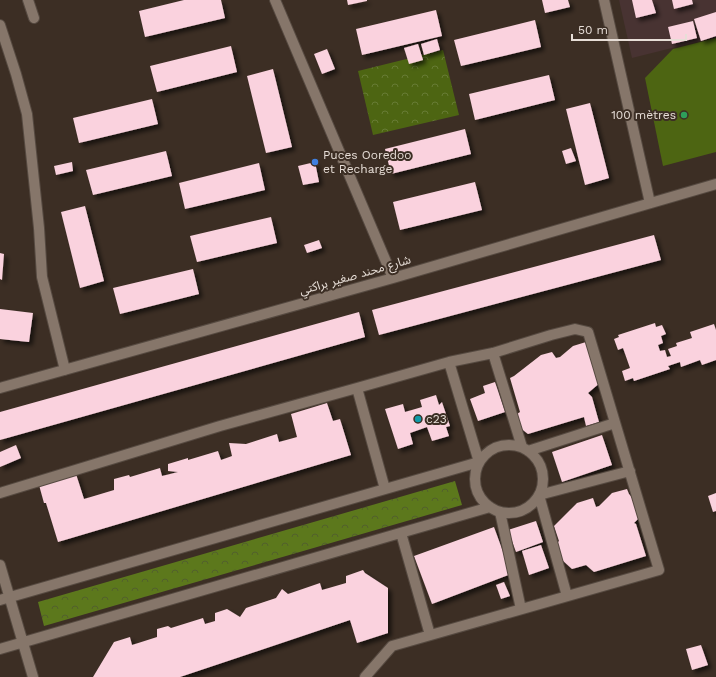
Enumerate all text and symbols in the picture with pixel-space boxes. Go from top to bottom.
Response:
scale bar [572,16,686,42]
text: 50 m [578,23,608,37]
place label: 100 mètres [611,108,676,122]
marker: 100 mètres [679,110,689,120]
place label: Puces Ooredoo et Recharge [323,148,412,176]
marker: Puces Ooredoo et Recharge [310,157,320,167]
street label: شارع محند صغير براكتي [298,252,413,300]
place label: c23 [426,412,447,426]
marker: c23 [413,414,423,424]

